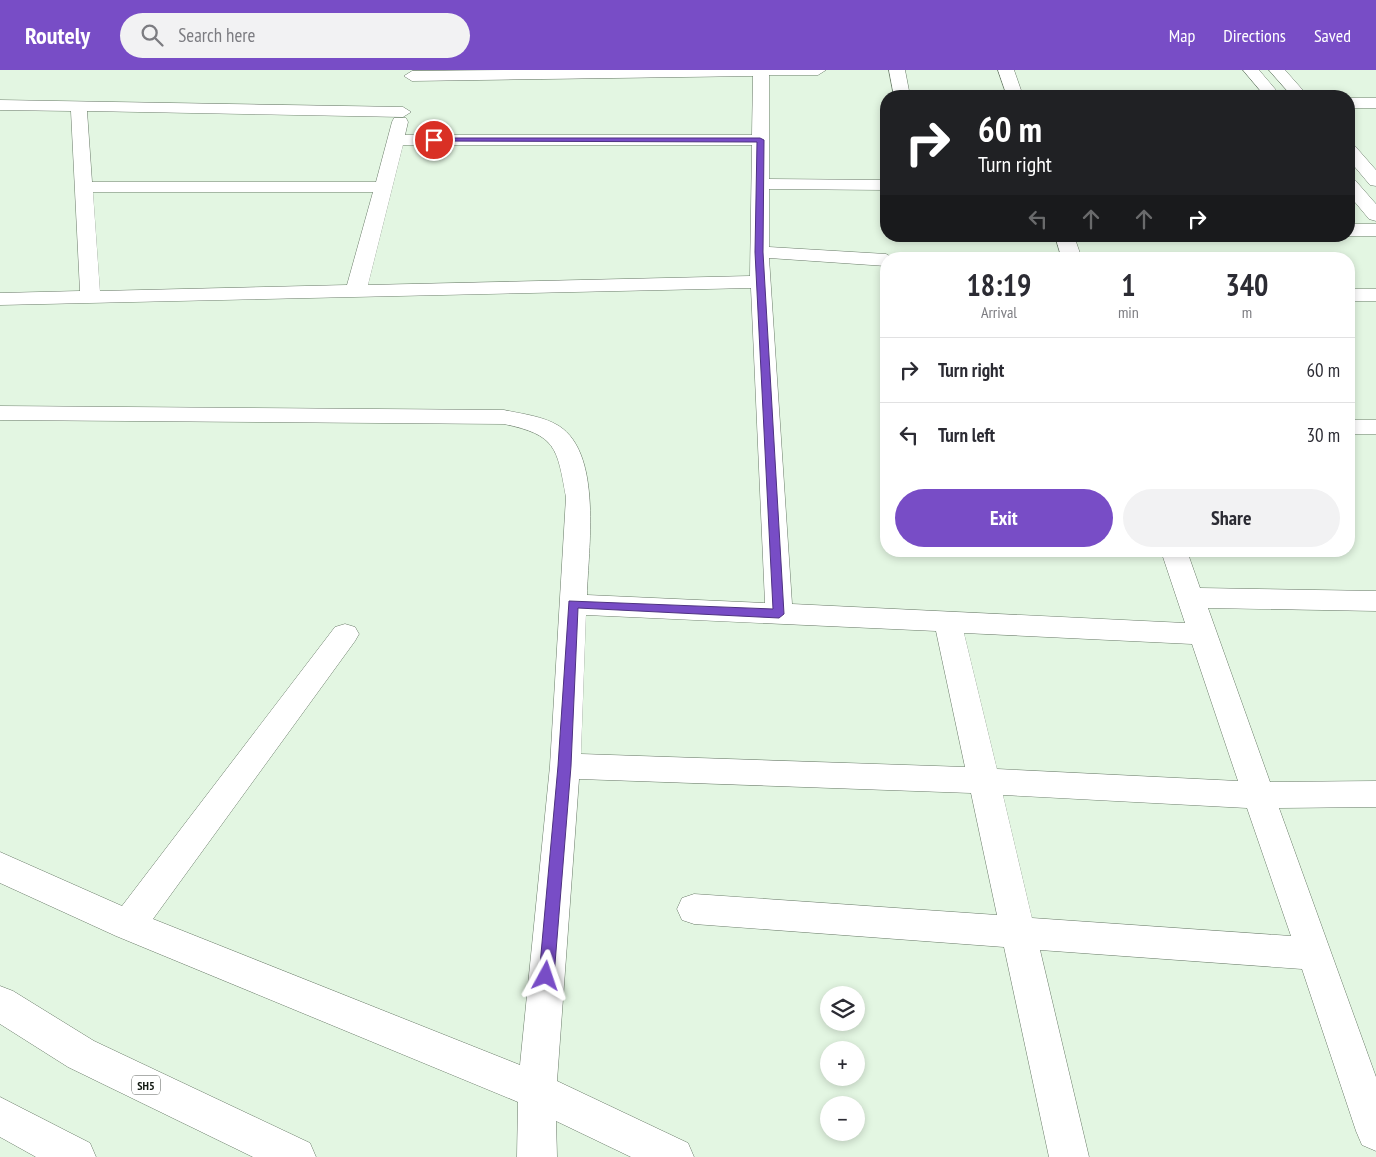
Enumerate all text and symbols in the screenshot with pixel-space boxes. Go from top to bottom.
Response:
search box [120,13,470,58]
text: Routely [25,20,90,51]
icon: search [138,21,166,49]
text: Search here [178,23,255,47]
text: Map [1169,24,1195,47]
text: Directions [1223,24,1286,47]
text: Saved [1314,24,1351,47]
text: 60 m [978,106,1042,152]
icon: right [895,110,960,175]
pin [413,119,455,161]
icon: arrive [420,126,448,154]
text: Turn right [978,150,1052,178]
icon: left [1024,205,1052,233]
icon: ahead [1077,205,1105,233]
icon: ahead [1130,205,1158,233]
icon: right [1183,205,1211,233]
text: 18:19 [967,265,1031,304]
text: 1 [1121,265,1136,304]
text: 340 [1225,265,1268,304]
text: Arrival [981,302,1017,322]
text: min [1118,302,1139,322]
text: m [1242,302,1252,322]
icon: right [895,356,923,384]
text: Turn right [938,358,1004,382]
text: 60 m [1307,358,1340,382]
icon: left [895,421,923,449]
text: Turn left [938,423,995,447]
text: 30 m [1307,423,1340,447]
button: Exit [895,489,1113,547]
button: Share [1123,489,1340,547]
position arrow [519,949,571,1001]
map controls [820,986,865,1141]
button: layers [820,986,865,1031]
button: + [820,1041,865,1086]
road number: SH5 [132,1076,160,1094]
button: − [820,1096,865,1141]

